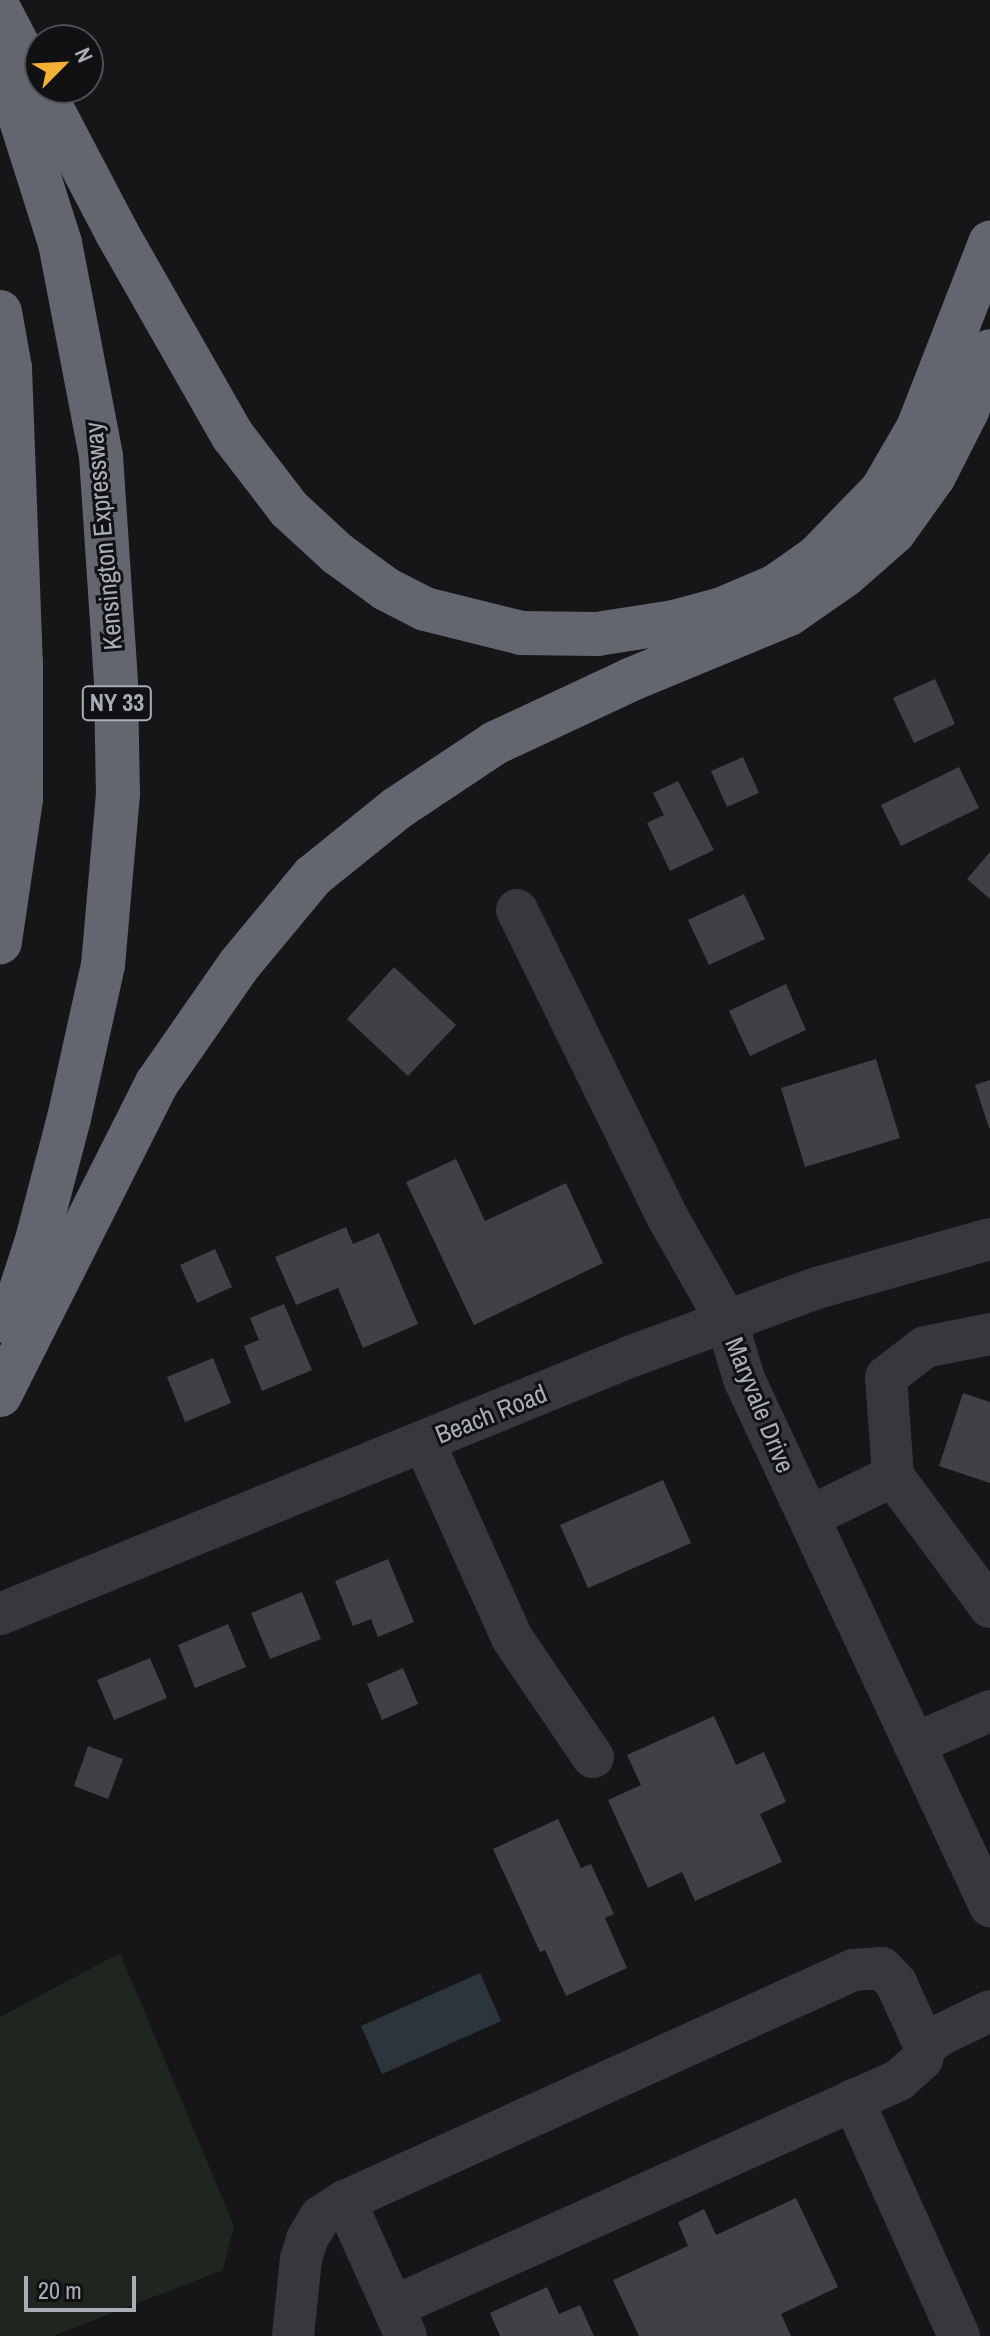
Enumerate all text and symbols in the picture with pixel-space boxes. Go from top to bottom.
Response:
north arrow [24,24,104,104]
text: N [68,43,100,67]
street label: Kensington Expressway [77,421,129,651]
road number: NY 33 [81,683,153,723]
street label: Maryvale Drive [719,1333,801,1477]
street label: Beach Road [431,1378,551,1450]
scale bar [28,2260,140,2310]
text: 20 m [38,2274,82,2306]

